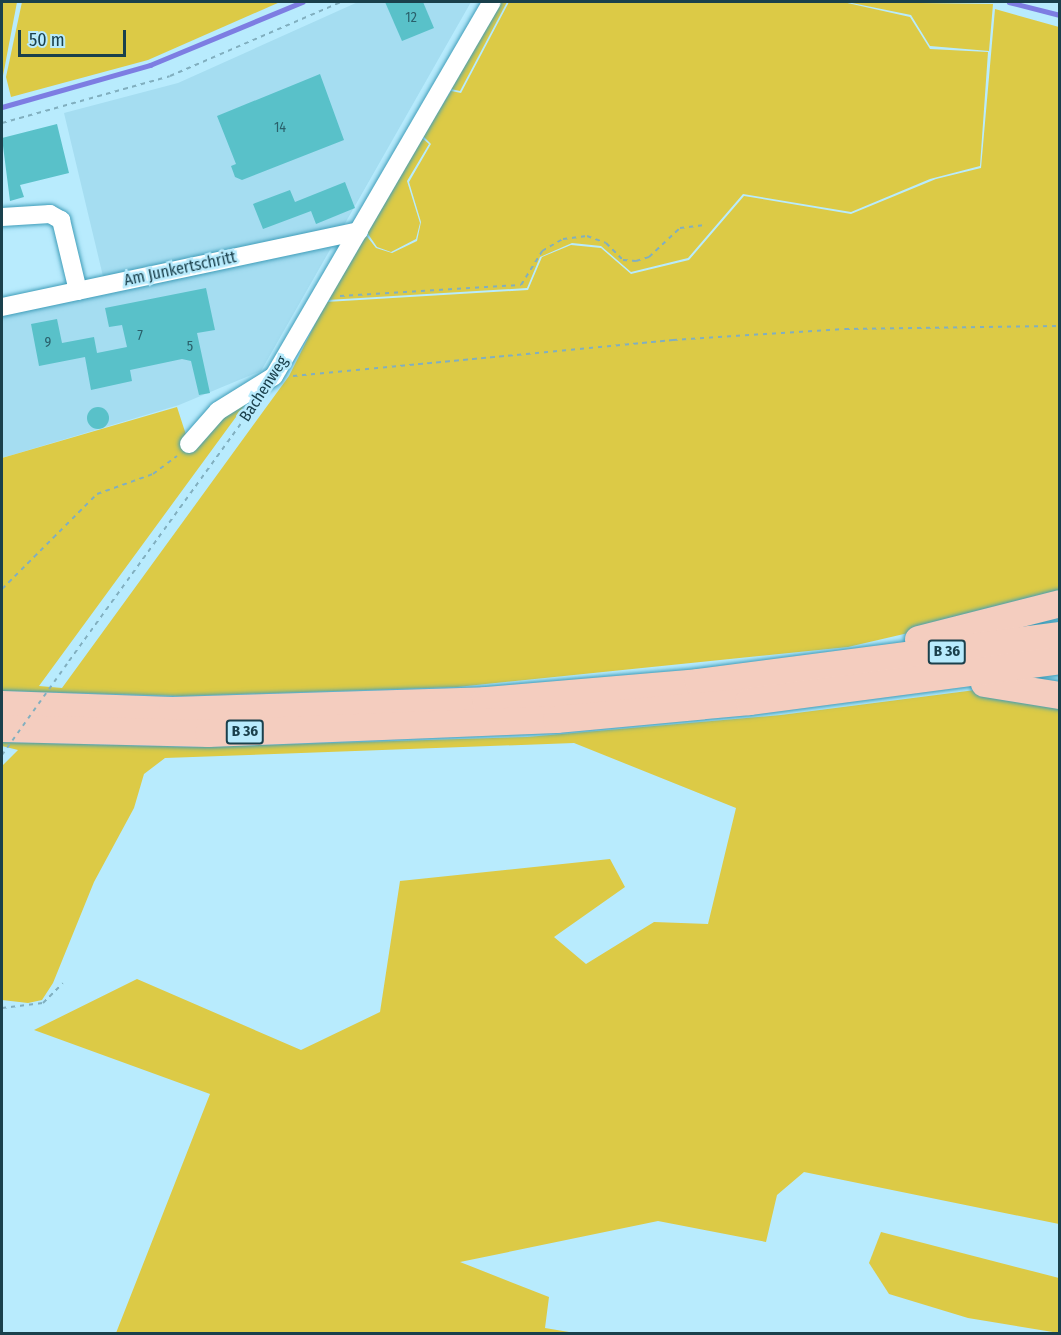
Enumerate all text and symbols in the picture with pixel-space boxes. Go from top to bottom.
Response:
house number: 12 [405,10,417,26]
scale bar [21,18,129,56]
text: 50 m [29,29,65,51]
house number: 14 [274,120,286,136]
street label: Am Junkertschritt [122,248,238,290]
house number: 7 [137,328,143,344]
house number: 9 [45,335,51,351]
house number: 5 [187,339,193,355]
street label: Bachenweg [236,353,292,425]
road number: B 36 [928,640,966,664]
road number: B 36 [226,720,264,744]

